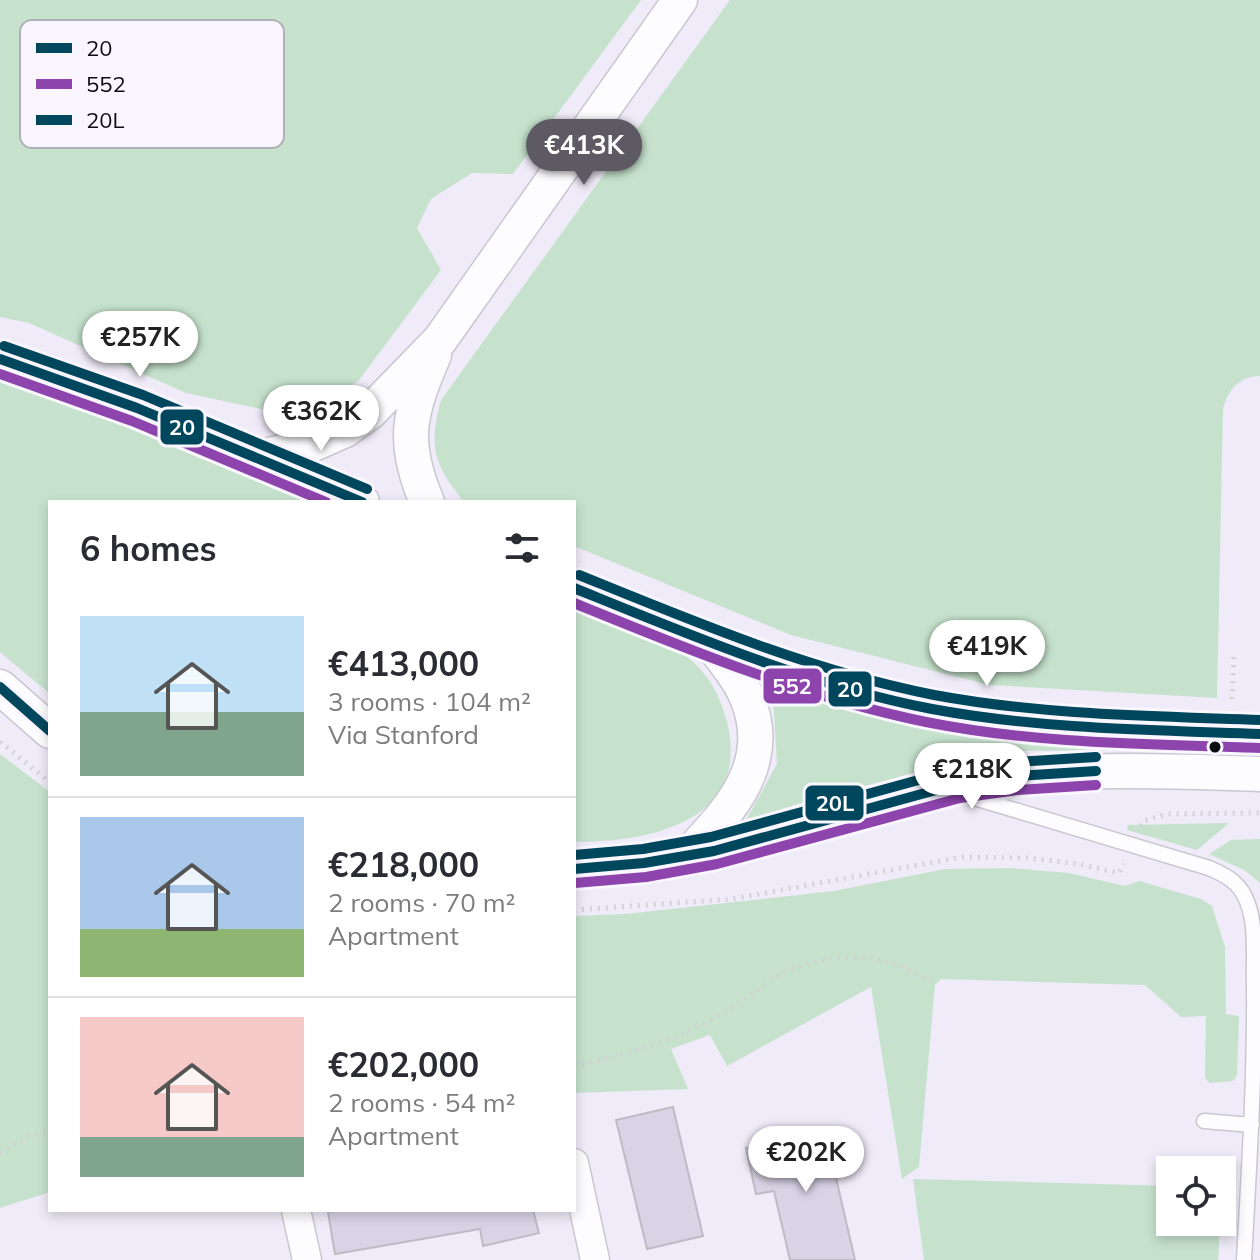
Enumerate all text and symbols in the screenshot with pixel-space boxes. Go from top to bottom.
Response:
legend [20,20,284,148]
text: 20 [86,34,112,62]
text: 552 [86,70,126,98]
text: 20L [86,106,124,134]
pin: €413K [528,119,640,187]
text: €413K [544,128,624,161]
pin: €257K [84,311,196,379]
text: €257K [100,320,180,353]
pin: €362K [265,385,377,453]
text: €362K [281,394,361,427]
line badge: 20 [159,408,205,446]
text: 20 [169,413,195,441]
icon: filters [500,526,544,570]
text: 6 homes [80,527,217,570]
pin: €419K [931,620,1043,688]
text: €419K [947,629,1027,662]
text: €413,000 [328,642,479,685]
icon: home [144,648,240,744]
line badge: 552 [762,667,823,705]
line badge: 20 [827,670,873,708]
text: 552 [772,672,812,700]
text: 20 [837,675,863,703]
text: 3 rooms · 104 m² [328,685,531,718]
text: Via Stanford [328,718,479,751]
unlabelled marker [1207,739,1223,755]
pin: €218K [916,743,1028,811]
text: €218K [932,752,1012,785]
line badge: 20L [804,784,865,822]
text: 20L [816,789,854,817]
text: €218,000 [328,843,479,886]
icon: home [144,849,240,945]
text: 2 rooms · 70 m² [328,886,515,919]
text: Apartment [328,919,459,952]
text: €202,000 [328,1043,479,1086]
icon: home [144,1049,240,1145]
text: 2 rooms · 54 m² [328,1086,515,1119]
text: Apartment [328,1119,459,1152]
pin: €202K [750,1126,862,1194]
text: €202K [766,1135,846,1168]
map controls [1156,1156,1236,1236]
button: locate [1156,1156,1236,1236]

